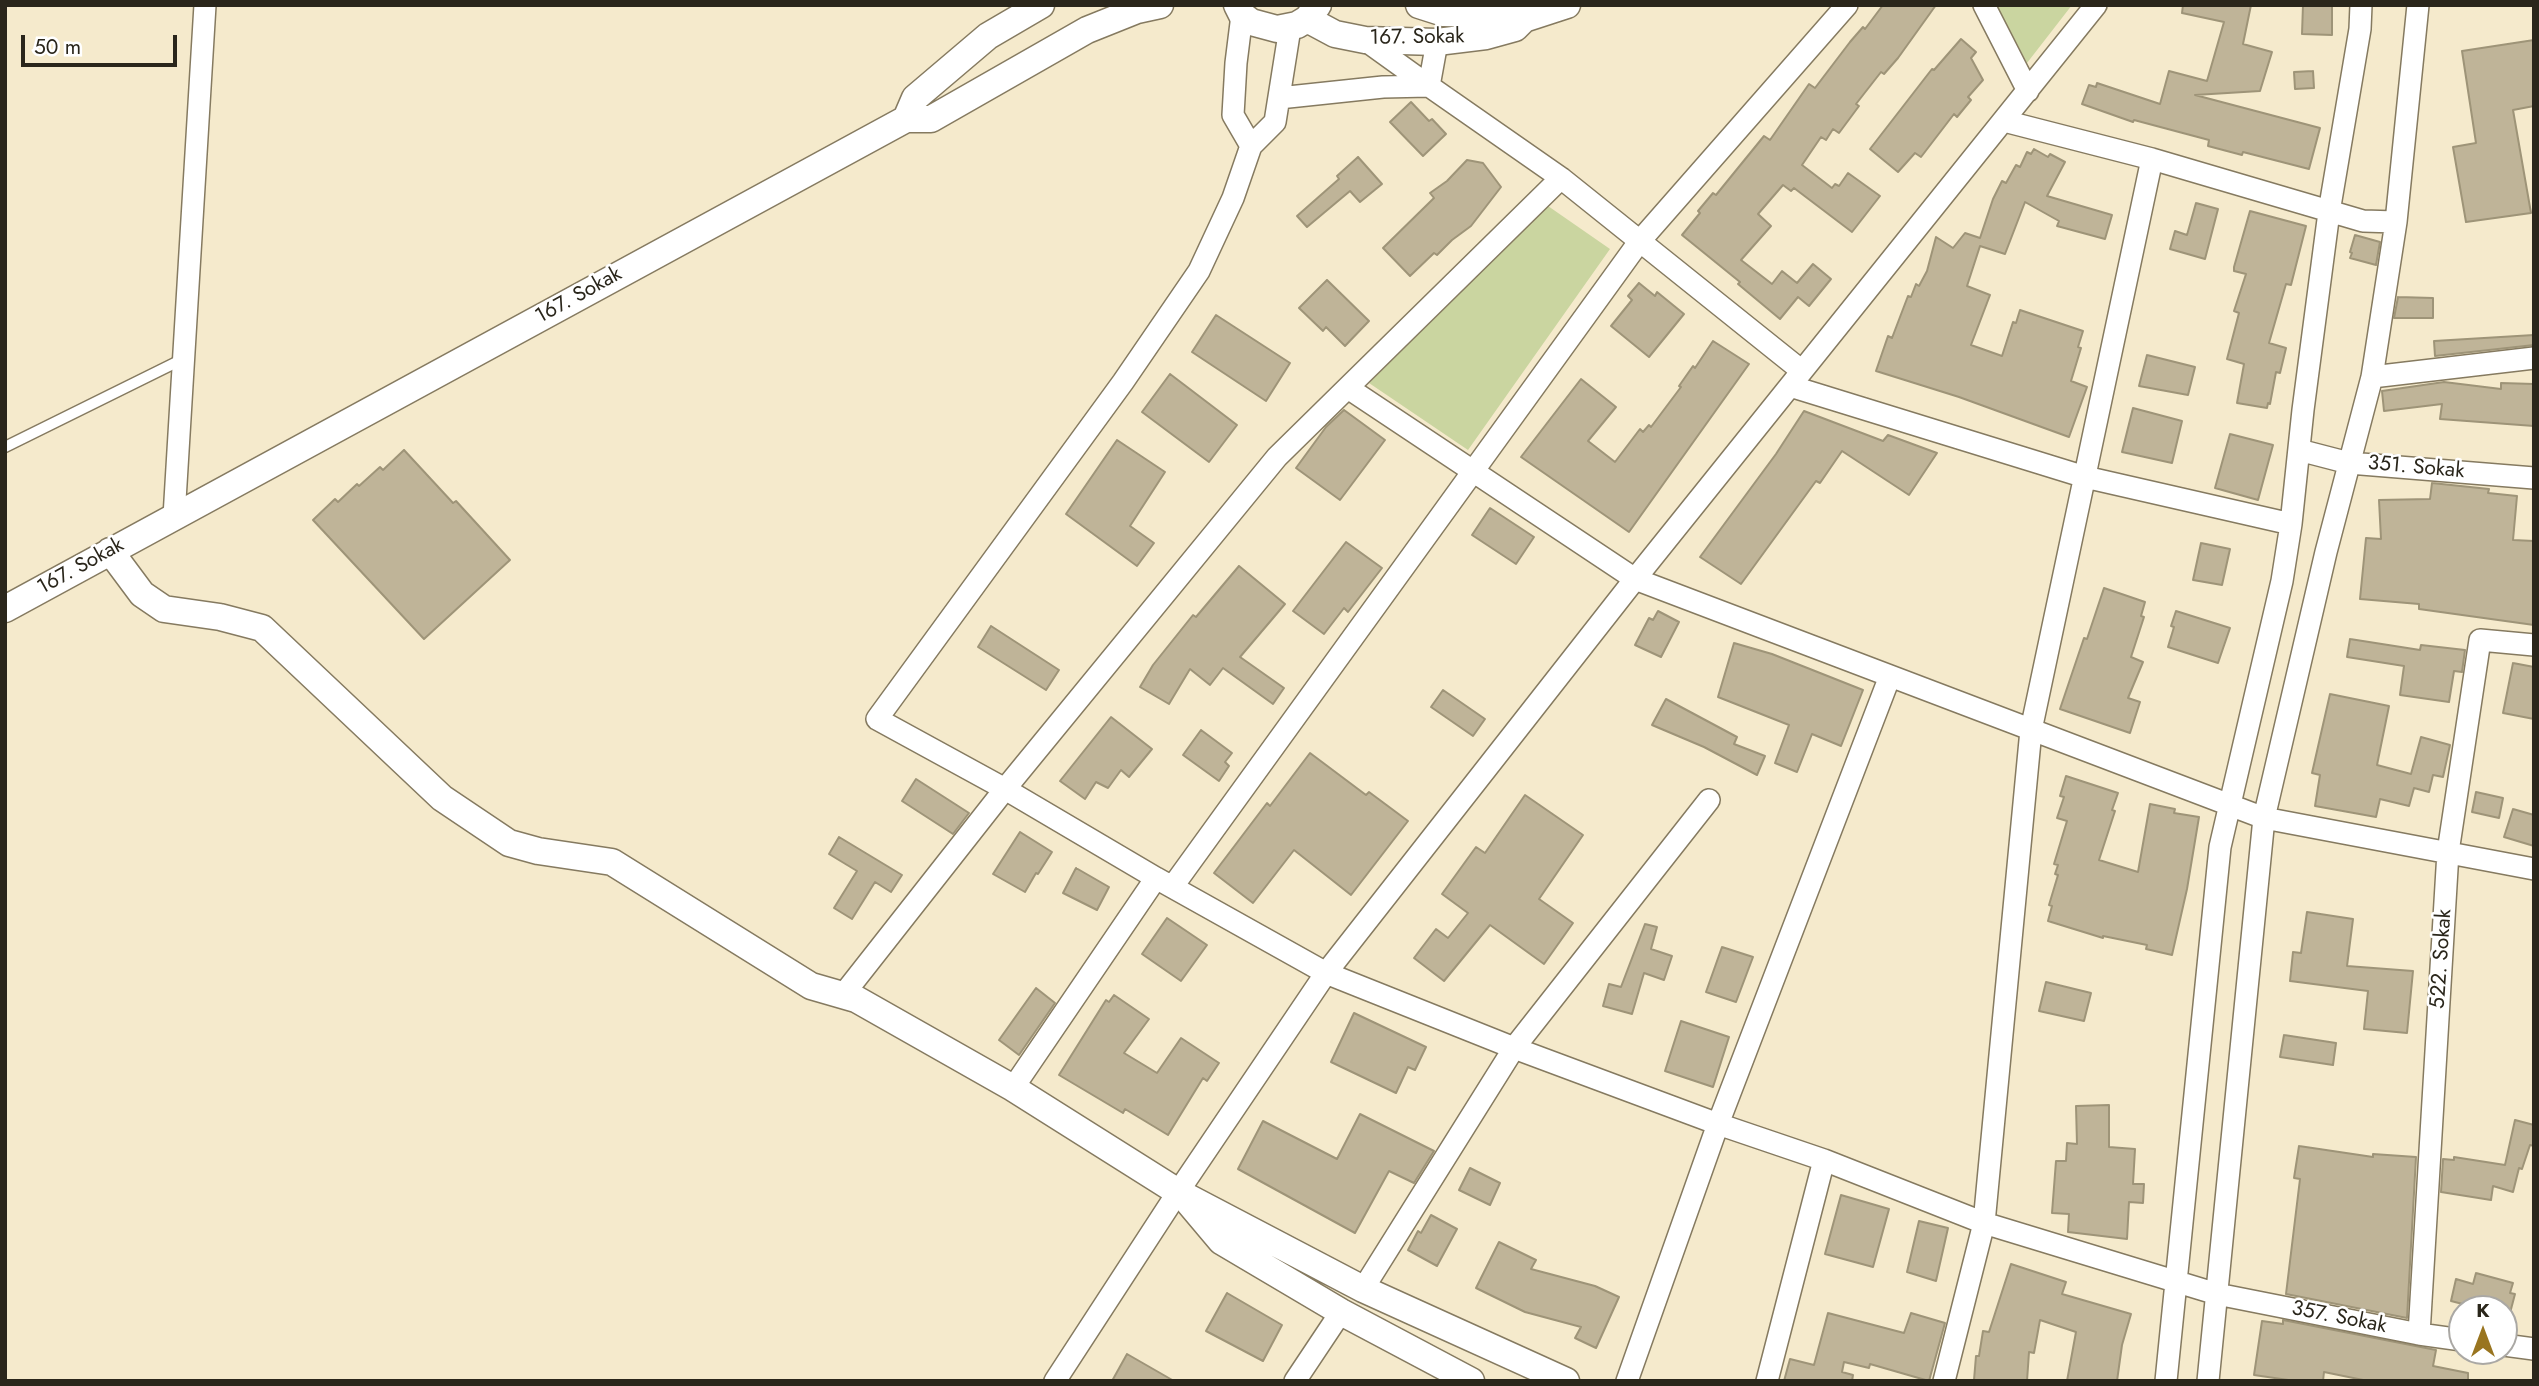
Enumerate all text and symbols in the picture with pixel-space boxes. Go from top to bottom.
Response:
scale bar [24,21,180,65]
street label: 167. Sokak [1369,25,1465,51]
text: 50 m [34,32,81,62]
street label: 167. Sokak [532,262,626,330]
street label: 351. Sokak [2367,451,2465,485]
street label: 167. Sokak [34,533,128,601]
street label: 522. Sokak [2426,908,2458,1010]
north arrow [2448,1295,2518,1365]
street label: 357. Sokak [2289,1296,2389,1340]
text: K [2476,1297,2490,1324]

